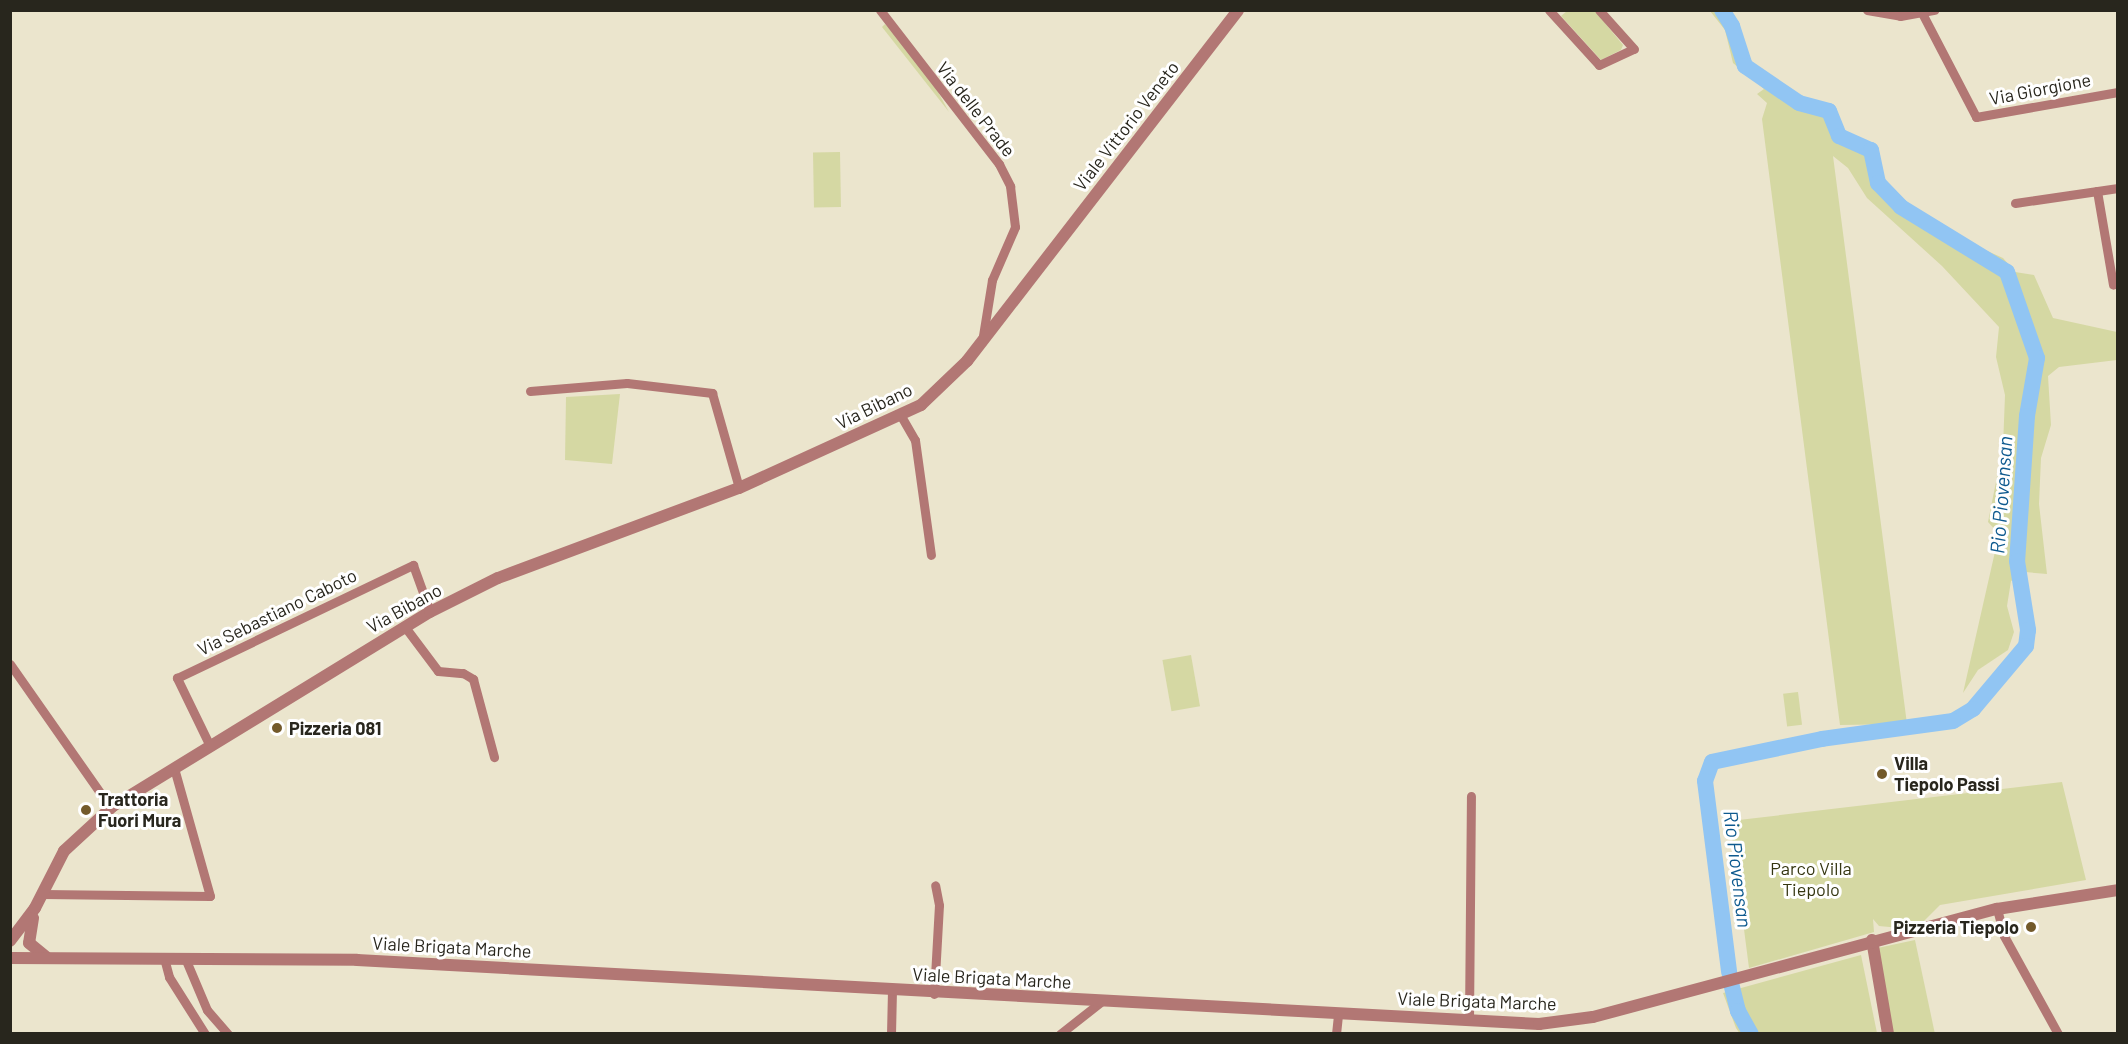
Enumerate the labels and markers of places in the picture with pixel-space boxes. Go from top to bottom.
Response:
place label: Pizzeria 081 [289,717,381,739]
marker: Pizzeria 081 [270,721,284,735]
place label: Villa Tiepolo Passi [1894,753,2000,795]
marker: Villa Tiepolo Passi [1875,767,1889,781]
place label: Trattoria Fuori Mura [98,789,181,832]
marker: Trattoria Fuori Mura [79,803,93,817]
place label: Pizzeria Tiepolo [1893,916,2019,938]
marker: Pizzeria Tiepolo [2024,920,2038,934]

